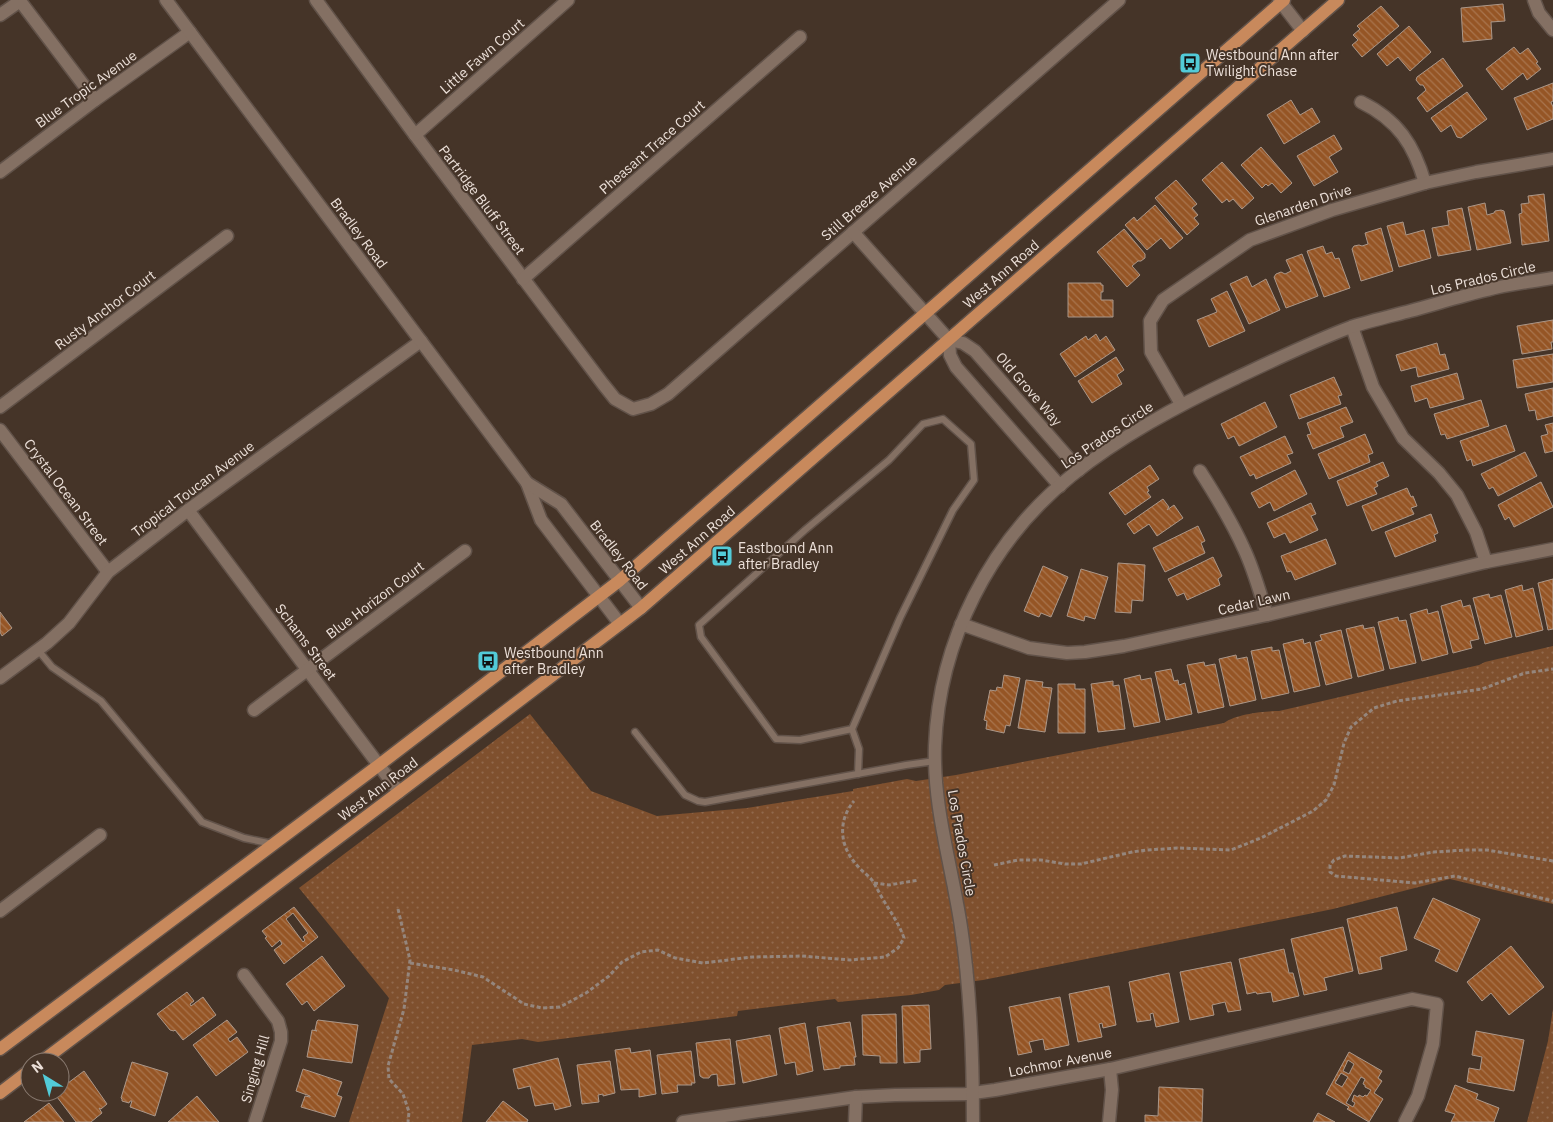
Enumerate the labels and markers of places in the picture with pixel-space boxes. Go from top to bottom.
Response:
place label: Westbound Ann after Twilight Chase [1206,46,1339,80]
bus stop icon: Westbound Ann after Twilight Chase [1178,51,1202,75]
place label: Eastbound Ann after Bradley [738,539,833,573]
bus stop icon: Eastbound Ann after Bradley [710,544,734,568]
place label: Westbound Ann after Bradley [504,644,604,678]
bus stop icon: Westbound Ann after Bradley [476,649,500,673]

